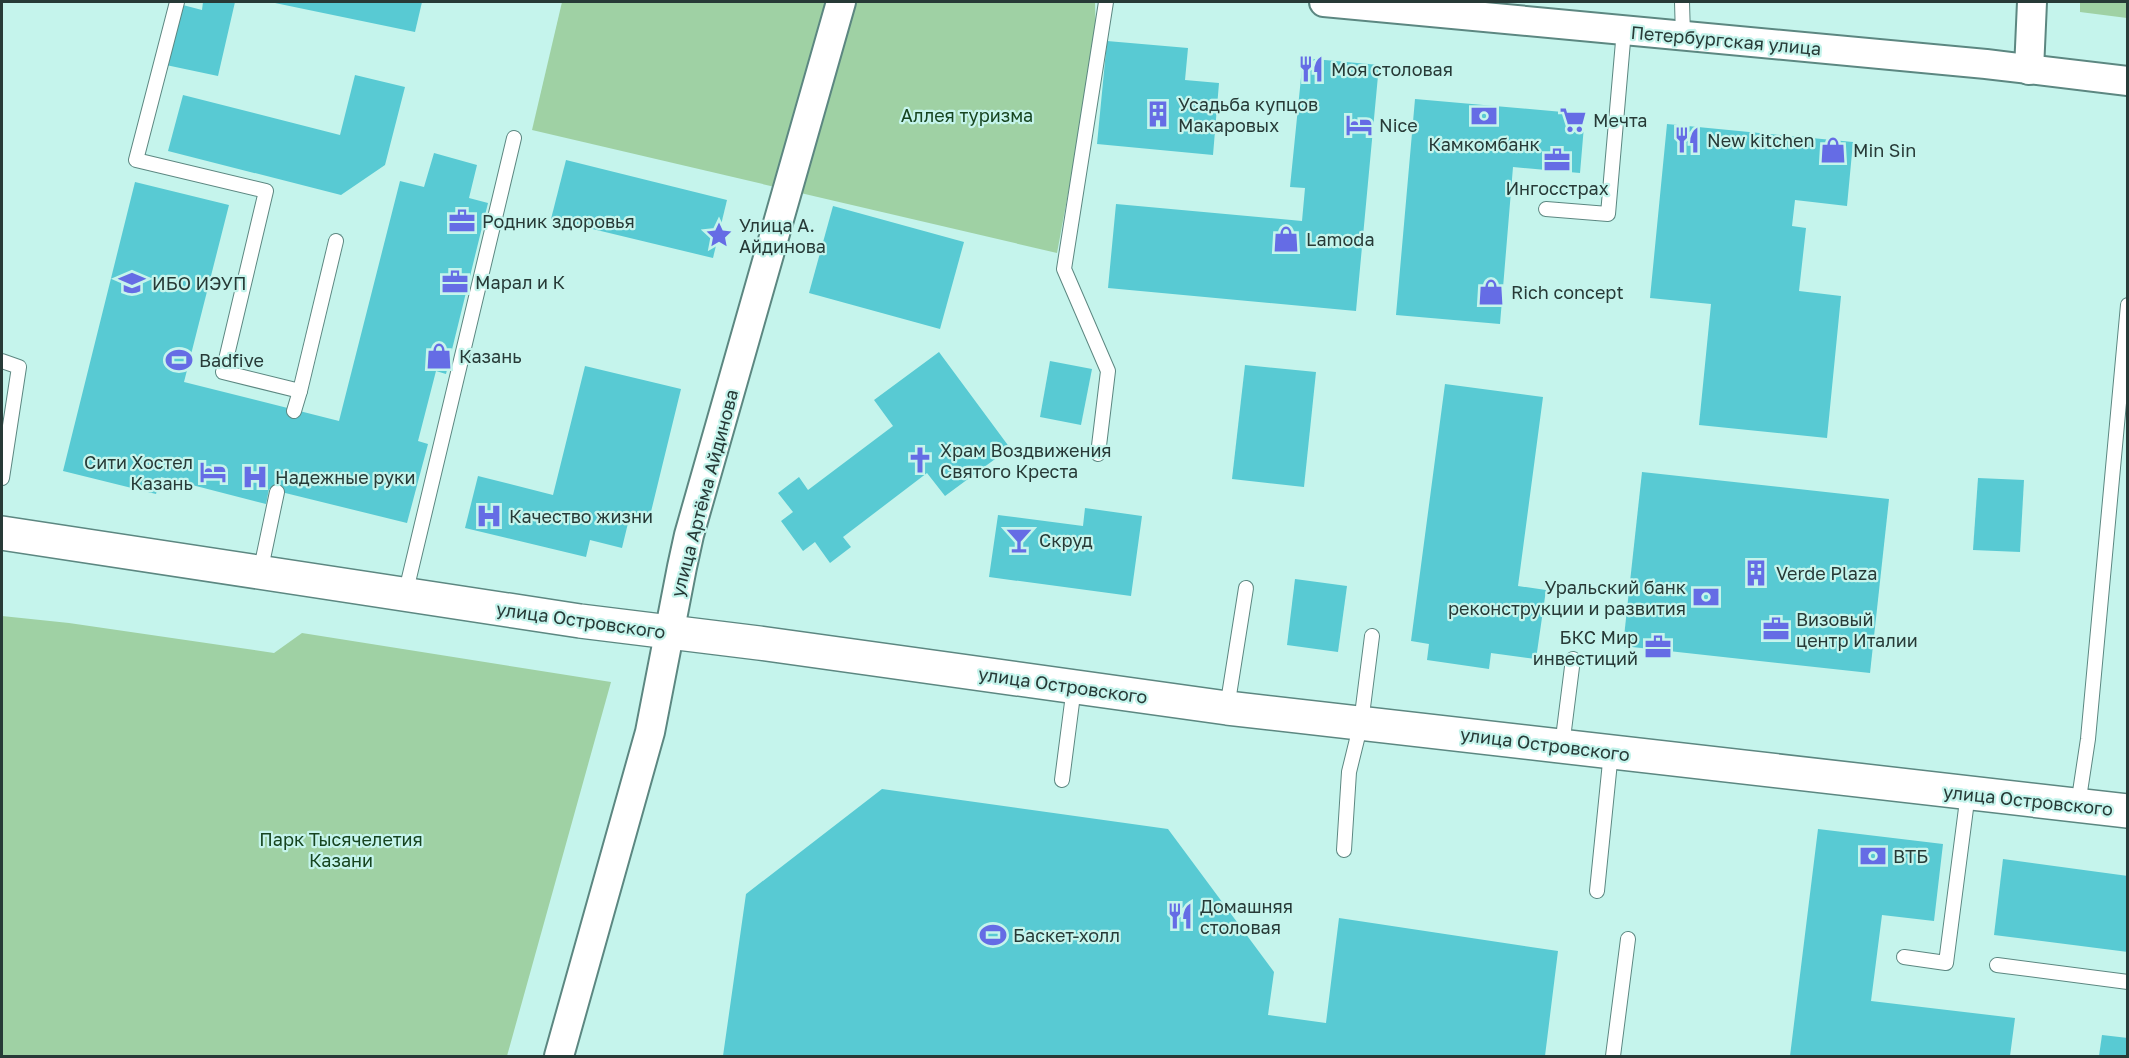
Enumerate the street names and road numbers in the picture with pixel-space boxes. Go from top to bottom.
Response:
street label: Петербургская улица [1630,21,1822,59]
street label: улица Артёма Айдинова [666,387,742,599]
street label: улица Островского [495,597,667,643]
street label: улица Островского [977,662,1149,708]
street label: улица Островского [1459,723,1631,765]
street label: улица Островского [1942,780,2114,820]

